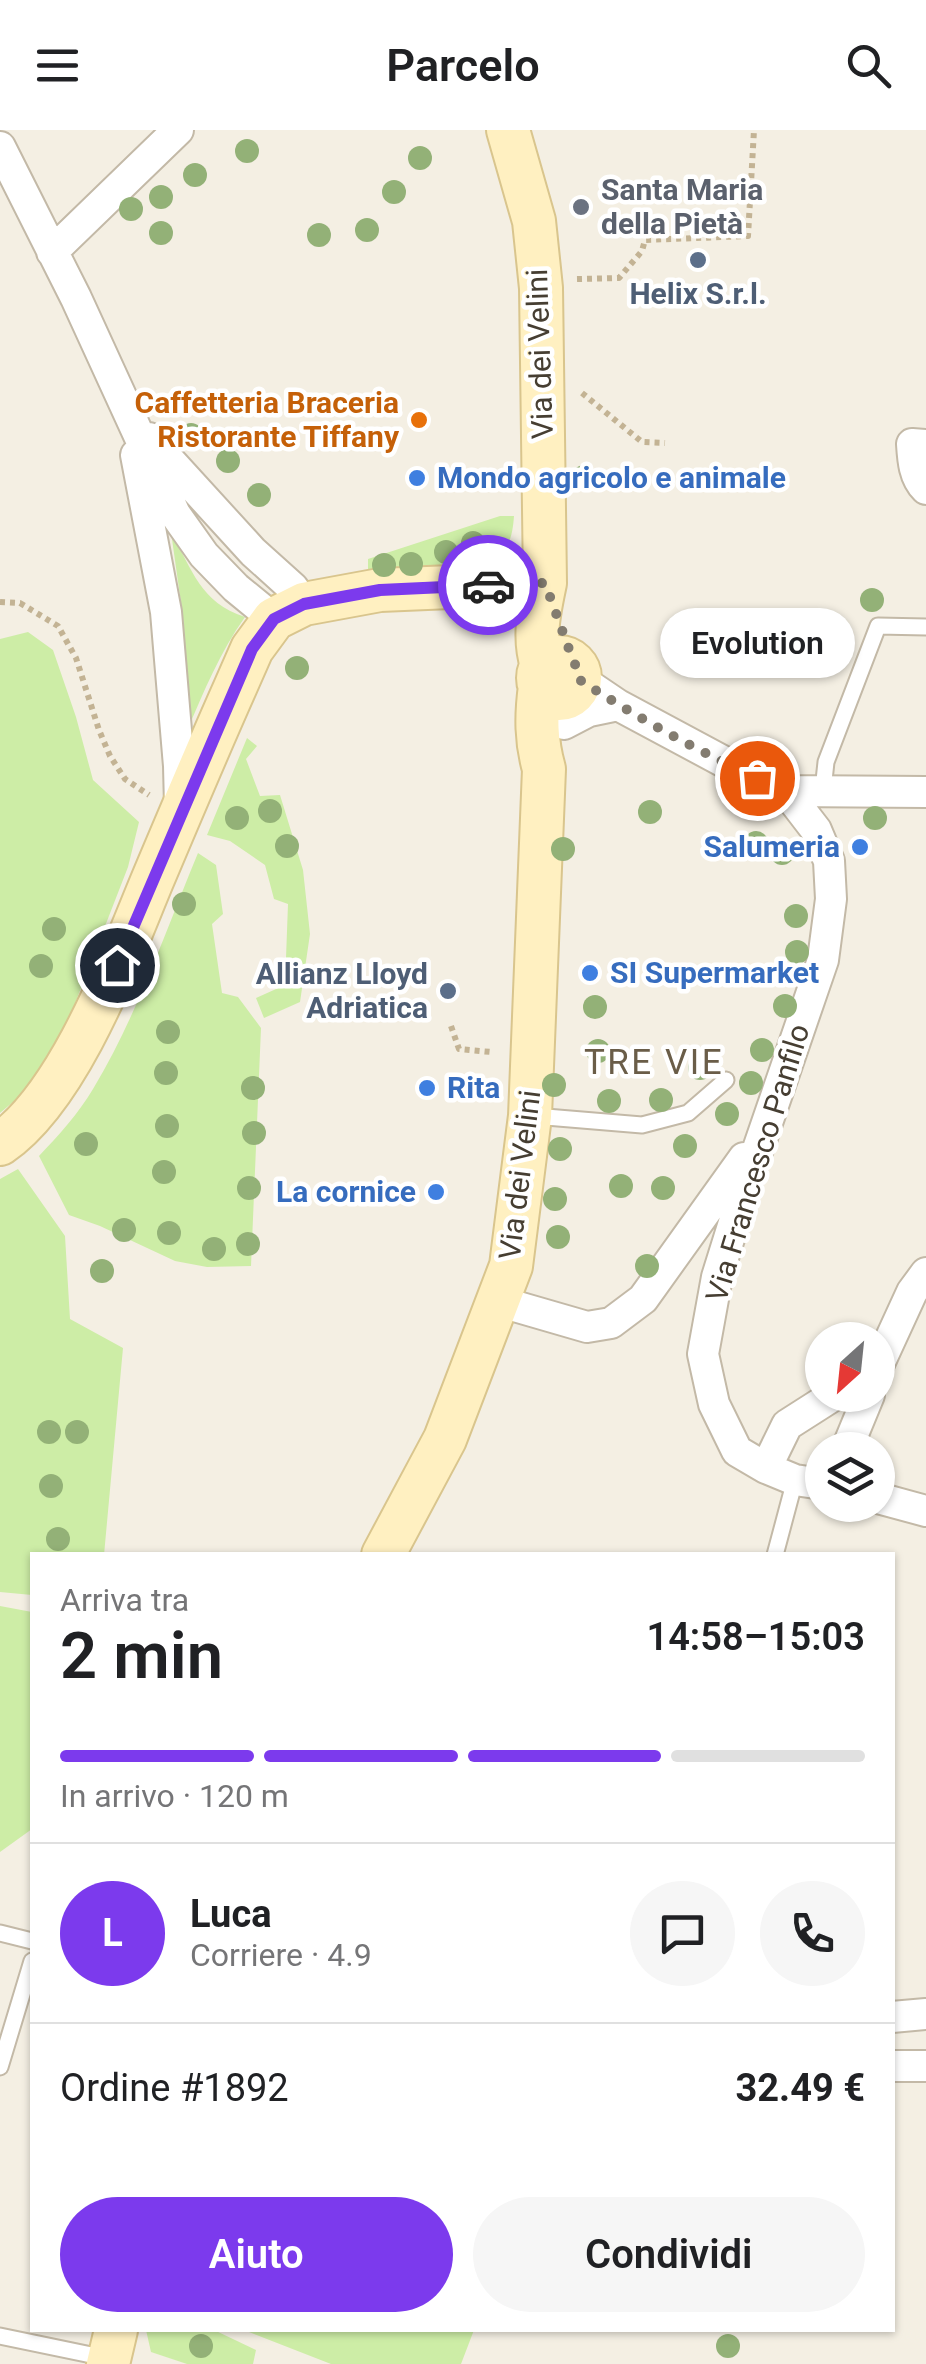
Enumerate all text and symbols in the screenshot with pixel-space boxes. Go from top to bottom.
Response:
icon: menu [30,38,85,93]
icon: search [841,38,896,93]
text: Parcelo [386,39,540,92]
place label: Santa Maria della Pietà [601,172,763,241]
marker: Santa Maria della Pietà [570,196,592,218]
marker: Helix S.r.l. [687,249,709,271]
street label: Via dei Velini [519,268,560,440]
place label: Helix S.r.l. [629,276,767,311]
place label: Caffetteria Braceria Ristorante Tiffany [135,385,400,454]
marker: Caffetteria Braceria Ristorante Tiffany [408,409,430,431]
place label: Mondo agricolo e animale [437,460,786,495]
marker: Mondo agricolo e animale [406,467,428,489]
courier [438,535,538,635]
icon: car [461,558,516,613]
callout: Evolution [660,608,854,678]
text: Evolution [691,624,824,662]
pin [715,736,800,821]
icon: bag [730,751,785,806]
place label: Salumeria [704,829,840,864]
marker: Salumeria [849,836,871,858]
pin [75,923,160,1008]
icon: home [90,938,145,993]
place label: SI Supermarket [610,955,819,990]
place label: Allianz Lloyd Adriatica [256,956,428,1025]
marker: SI Supermarket [579,962,601,984]
marker: Allianz Lloyd Adriatica [437,980,459,1002]
street label: Via Francesco Panfilo [699,1020,816,1306]
district label: TRE VIE [584,1042,724,1083]
place label: Rita [447,1070,500,1105]
marker: Rita [416,1077,438,1099]
street label: Via dei Velini [492,1088,547,1262]
place label: La cornice [276,1174,416,1209]
marker: La cornice [425,1181,447,1203]
north arrow [805,1322,895,1412]
map controls [805,1322,895,1522]
button: layers [805,1432,895,1522]
text: Arriva tra [60,1581,189,1619]
text: 14:58–15:03 [646,1615,865,1659]
text: 2 min [60,1618,223,1694]
text: In arrivo · 120 m [60,1777,289,1815]
button: chat [630,1881,735,1986]
button: phone [760,1881,865,1986]
text: Luca [190,1892,272,1936]
text: L [102,1911,123,1955]
text: Corriere · 4.9 [190,1936,372,1974]
text: Ordine #1892 [60,2066,289,2110]
text: 32.49 € [736,2066,865,2110]
button: Aiuto [60,2197,453,2312]
button: Condividi [473,2197,865,2312]

